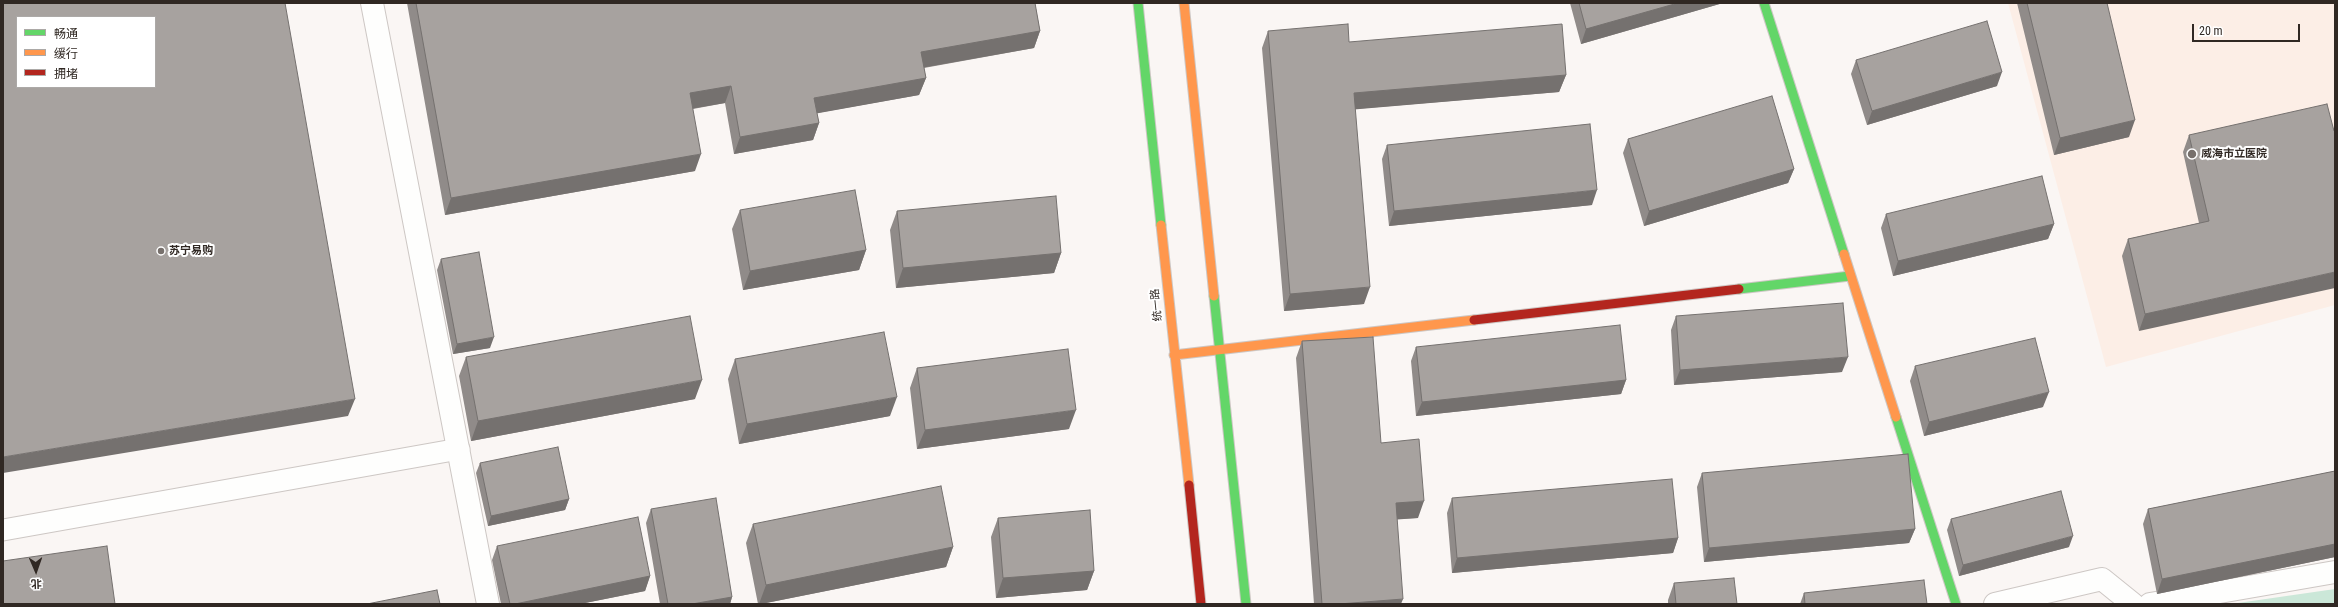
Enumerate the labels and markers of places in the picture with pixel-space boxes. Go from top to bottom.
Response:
place label: 威海市立医院 [2201,147,2267,161]
marker: 威海市立医院 [2186,148,2198,160]
place label: 苏宁易购 [169,244,213,258]
marker: 苏宁易购 [156,246,166,256]

